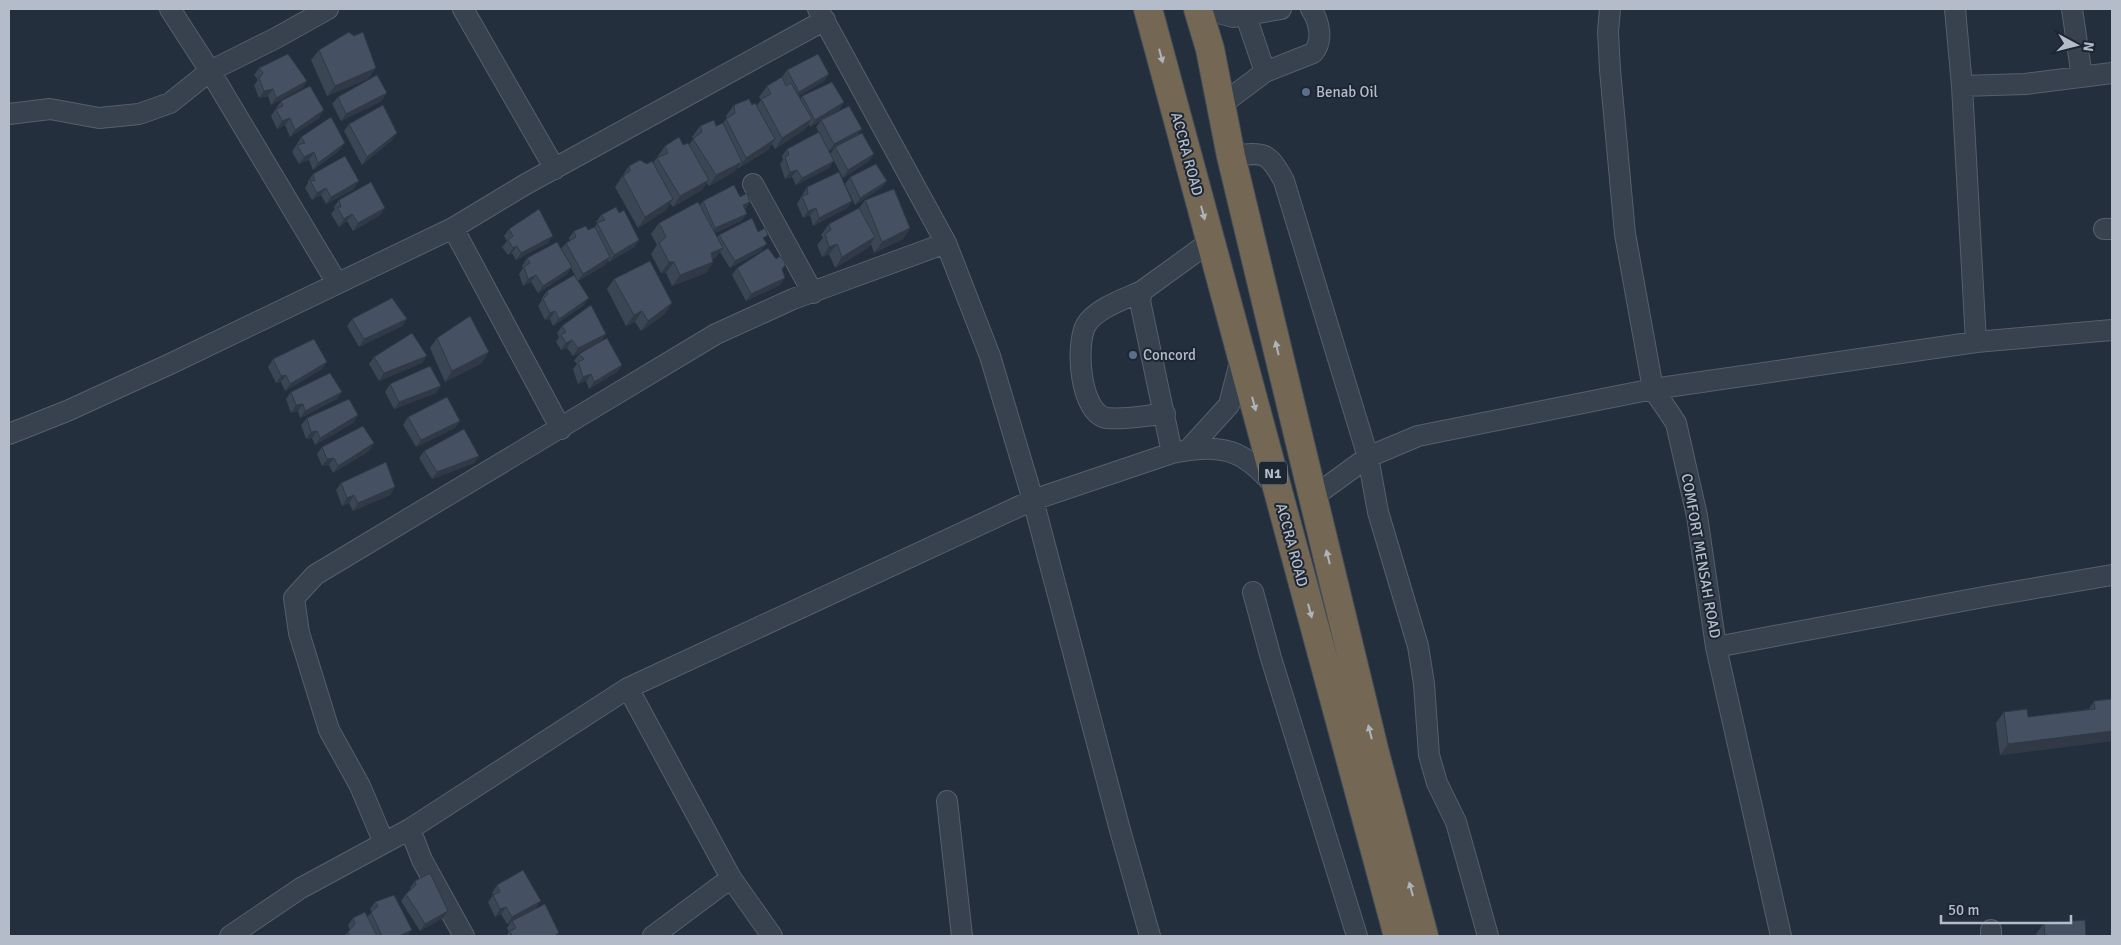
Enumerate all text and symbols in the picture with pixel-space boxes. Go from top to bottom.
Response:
north arrow [2051,20,2101,70]
text: N [2079,41,2097,52]
one-way arrow [1157,48,1165,63]
place label: Benab Oil [1316,83,1378,101]
marker: Benab Oil [1300,86,1312,98]
street label: ACCRA ROAD [1167,110,1207,198]
one-way arrow [1199,205,1207,220]
one-way arrow [1273,341,1281,356]
place label: Concord [1143,346,1196,364]
marker: Concord [1127,349,1139,361]
one-way arrow [1250,396,1258,411]
road number: N1 [1259,462,1287,484]
street label: COMFORT MENSAH ROAD [1678,472,1724,640]
street label: ACCRA ROAD [1272,501,1312,589]
one-way arrow [1324,550,1332,565]
one-way arrow [1306,604,1314,619]
one-way arrow [1366,724,1374,739]
one-way arrow [1407,882,1415,897]
scale bar [1941,892,2071,924]
text: 50 m [1948,901,1979,919]

